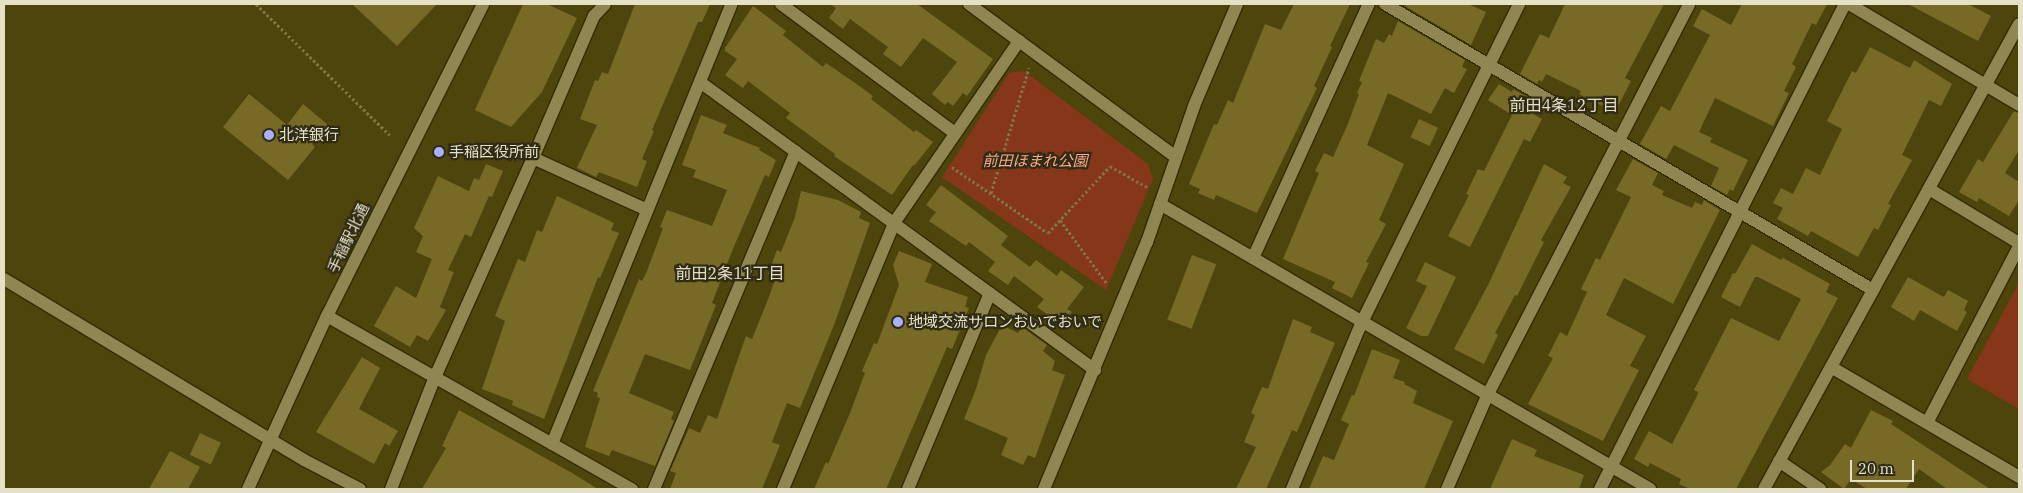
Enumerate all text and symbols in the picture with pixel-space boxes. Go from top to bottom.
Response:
district label: 前田4条12丁目 [1510,95,1618,115]
place label: 北洋銀行 [279,126,339,144]
marker: 北洋銀行 [263,129,275,141]
place label: 手稲区役所前 [449,143,539,161]
marker: 手稲区役所前 [433,146,445,158]
park label: 前田ほまれ公園 [983,152,1087,170]
street label: 手稲駅北通 [323,200,373,276]
district label: 前田2条11丁目 [676,263,784,283]
place label: 地域交流サロンおいでおいで [908,313,1103,331]
marker: 地域交流サロンおいでおいで [892,316,904,328]
scale bar [1853,450,1917,482]
text: 20 m [1858,459,1894,478]

